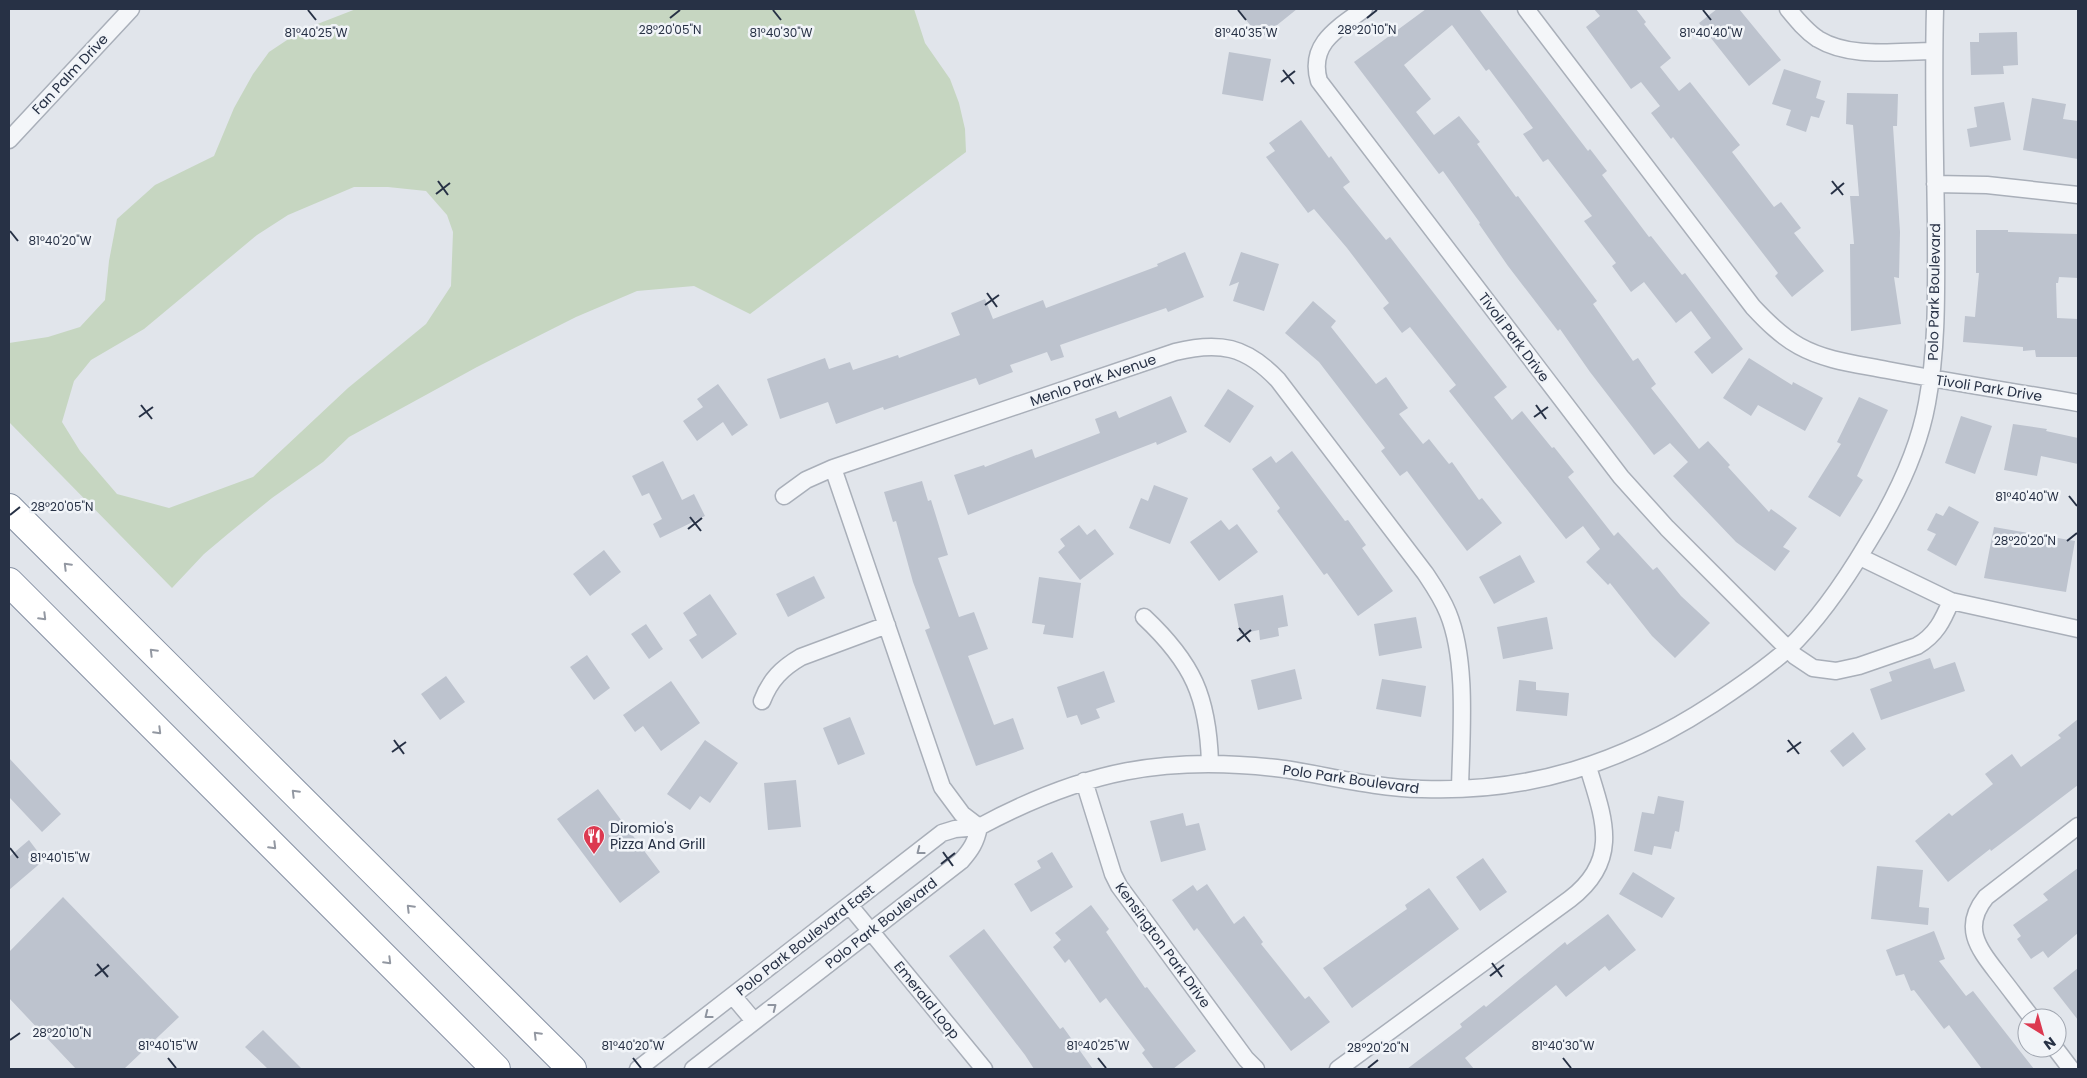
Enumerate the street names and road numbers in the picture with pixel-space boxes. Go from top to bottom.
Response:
street label: Fan Palm Drive [27,29,113,119]
street label: Polo Park Boulevard [1923,223,1945,361]
street label: Tivoli Park Drive [1474,288,1554,386]
street label: Menlo Park Avenue [1027,349,1159,411]
street label: Tivoli Park Drive [1934,370,2044,406]
street label: Polo Park Boulevard [1281,760,1421,798]
street label: Polo Park Boulevard [821,873,941,973]
street label: Kensington Park Drive [1111,878,1216,1012]
street label: Polo Park Boulevard East [732,880,878,1000]
street label: Emerald Loop [889,957,965,1043]

